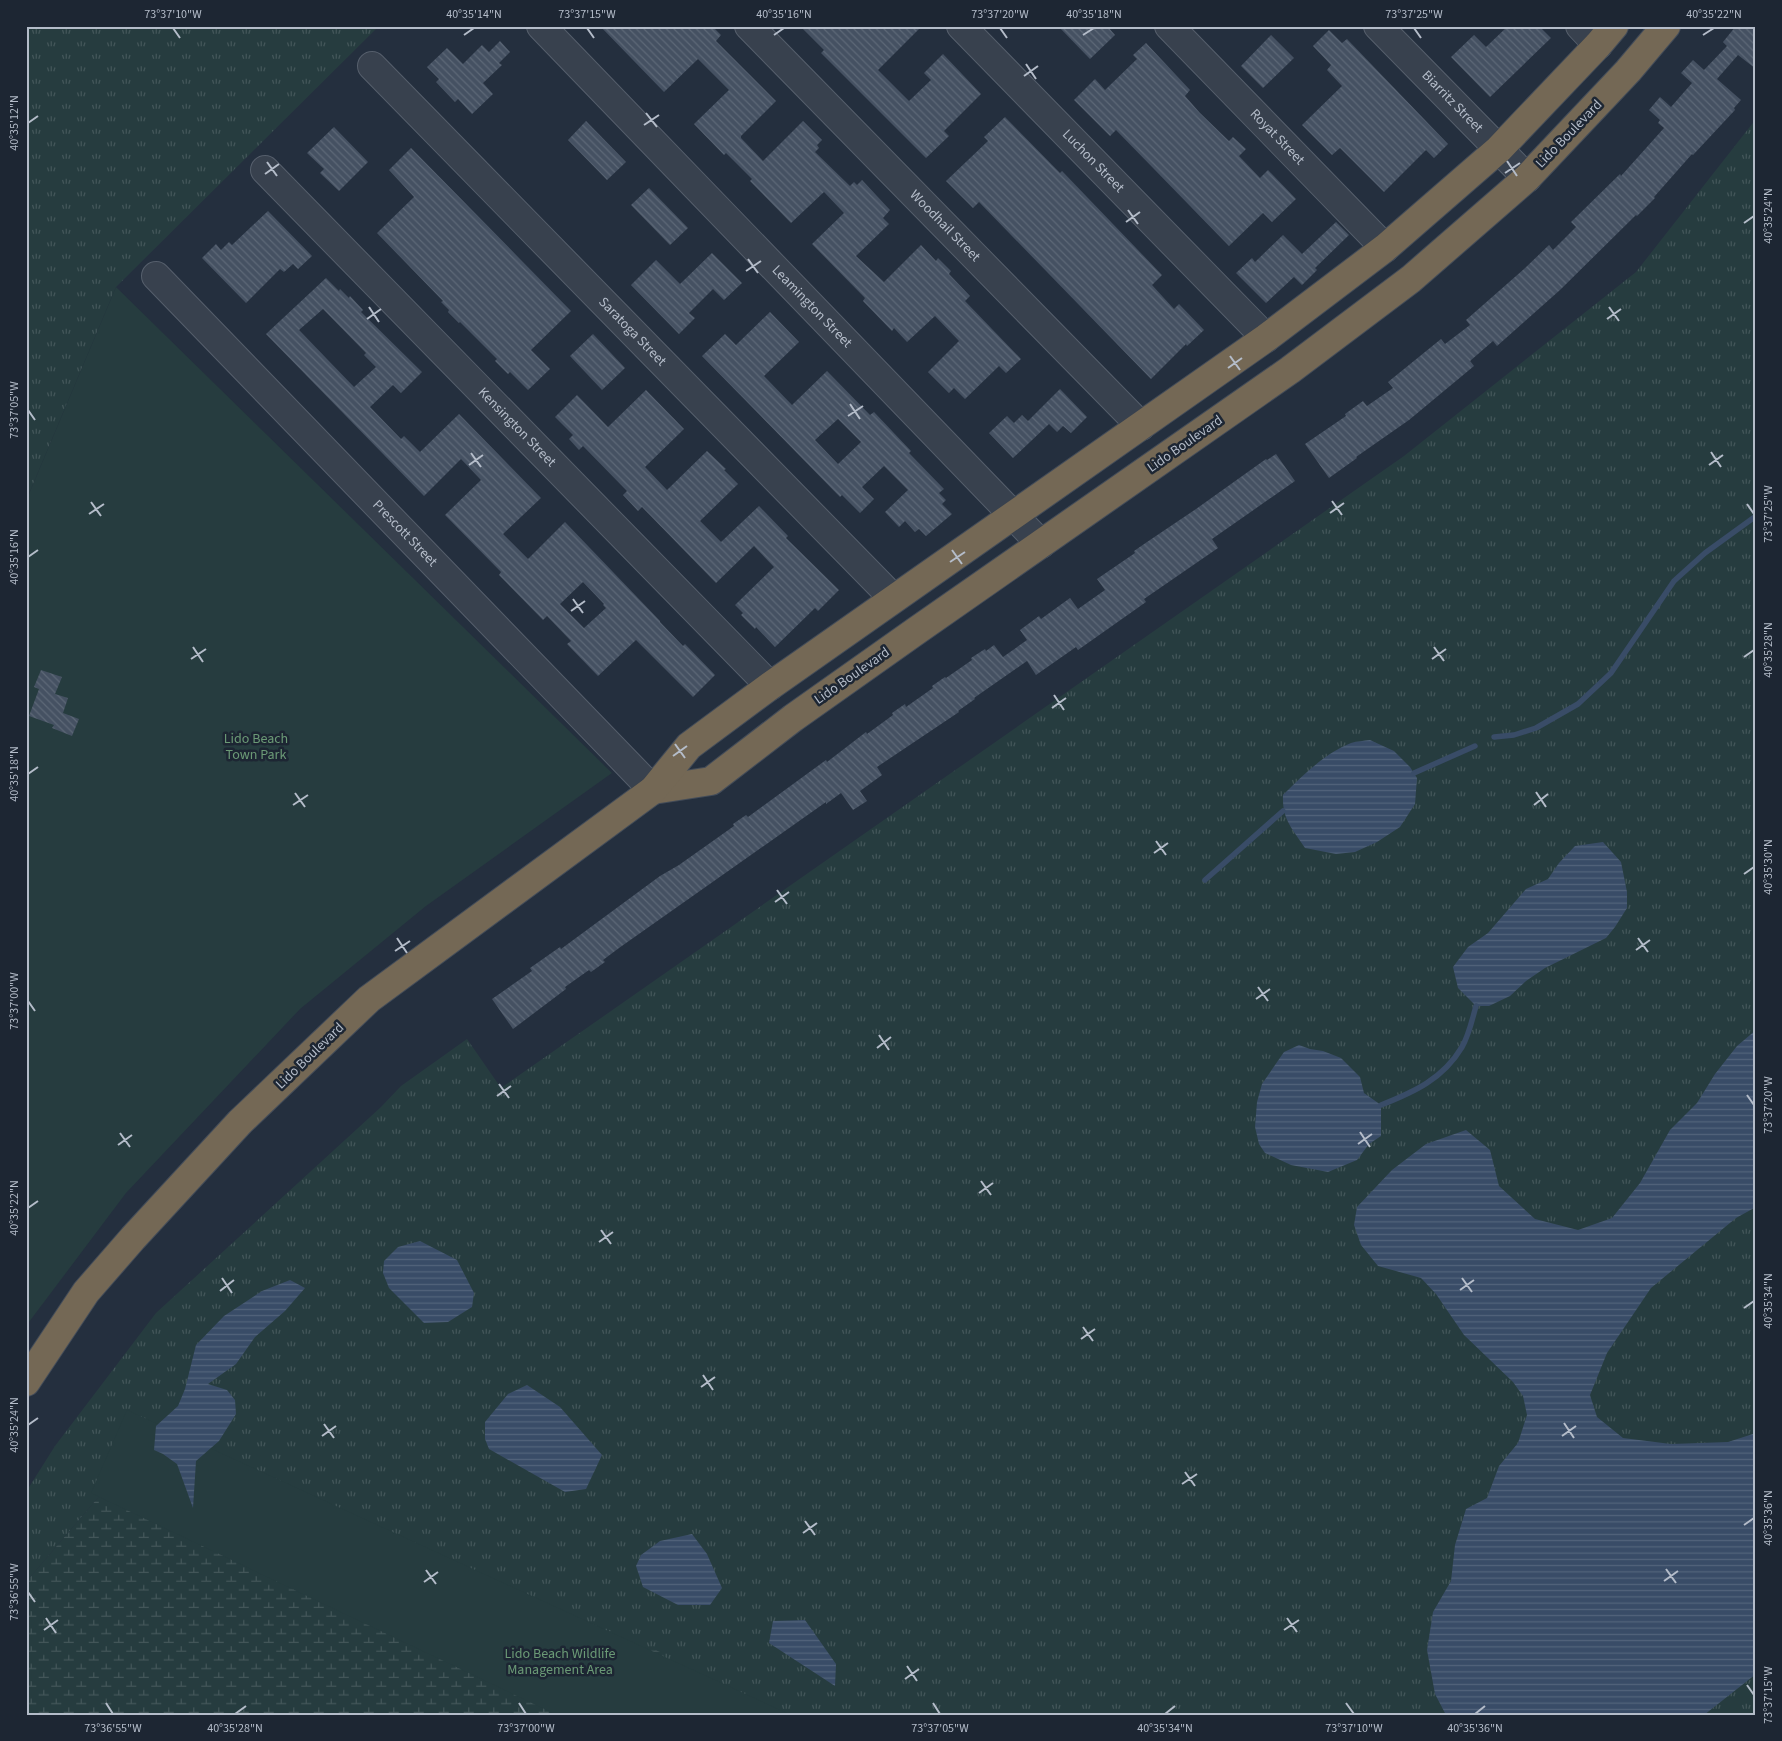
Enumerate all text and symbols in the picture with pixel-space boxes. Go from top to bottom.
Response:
text: 73°37'10"W [144,6,202,23]
text: 40°35'14"N [446,6,502,23]
text: 73°37'15"W [558,6,616,23]
text: 40°35'16"N [756,6,812,23]
text: 73°37'20"W [971,6,1029,23]
text: 40°35'18"N [1066,6,1122,23]
text: 73°37'25"W [1385,6,1443,23]
text: 40°35'22"N [1686,6,1742,23]
street label: Biarritz Street [1417,66,1488,138]
text: 40°35'12"N [6,95,23,151]
street label: Lido Boulevard [1531,95,1607,173]
street label: Royat Street [1245,105,1309,170]
street label: Luchon Street [1057,125,1129,197]
street label: Woodhail Street [905,186,985,267]
text: 40°35'24"N [1760,188,1777,244]
street label: Leamington Street [767,261,857,353]
street label: Saratoga Street [594,293,671,371]
text: 73°37'05"W [6,381,23,439]
street label: Kensington Street [473,383,561,472]
street label: Lido Boulevard [1143,411,1227,477]
text: 73°37'25"W [1760,485,1777,543]
street label: Prescott Street [368,495,442,571]
text: 40°35'16"N [6,529,23,585]
text: 40°35'28"N [1760,622,1777,678]
street label: Lido Boulevard [810,643,894,709]
park label: Lido Beach Town Park [224,729,288,765]
text: 40°35'18"N [6,746,23,802]
text: 40°35'30"N [1760,839,1777,895]
text: 73°37'00"W [6,972,23,1030]
street label: Lido Boulevard [271,1018,349,1094]
text: 73°37'20"W [1760,1076,1777,1134]
text: 40°35'22"N [6,1180,23,1236]
text: 40°35'34"N [1760,1273,1777,1329]
text: 40°35'24"N [6,1397,23,1453]
text: 40°35'36"N [1760,1490,1777,1546]
text: 73°36'55"W [6,1563,23,1621]
park label: Lido Beach Wildlife Management Area [505,1644,616,1680]
text: 73°37'15"W [1760,1666,1777,1724]
text: 73°36'55"W [84,1720,142,1737]
text: 40°35'28"N [207,1720,263,1737]
text: 73°37'00"W [497,1720,555,1737]
text: 73°37'05"W [911,1720,969,1737]
text: 40°35'34"N [1137,1720,1193,1737]
text: 73°37'10"W [1325,1720,1383,1737]
text: 40°35'36"N [1447,1720,1503,1737]

